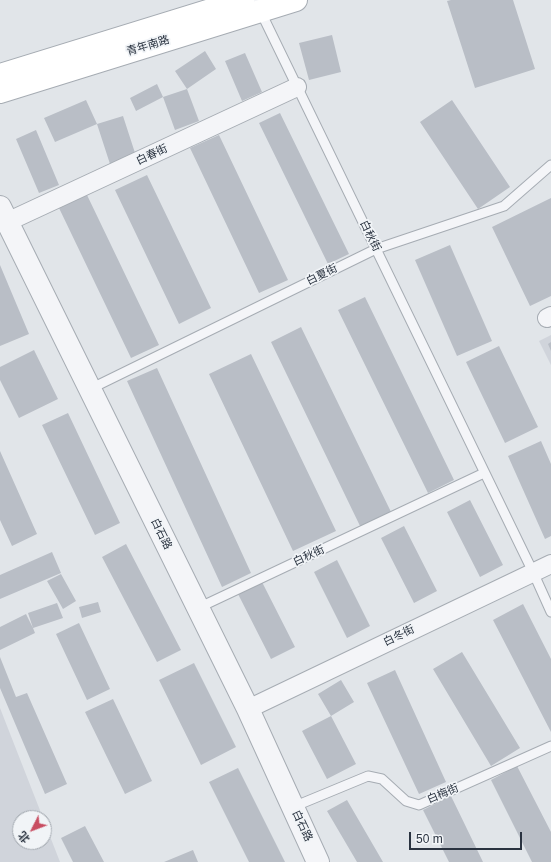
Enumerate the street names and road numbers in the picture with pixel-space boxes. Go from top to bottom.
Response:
street label: 青年南路 [125,33,171,59]
street label: 白春街 [134,142,170,168]
street label: 白秋街 [357,218,383,254]
street label: 白夏街 [304,262,340,288]
street label: 白石路 [148,516,174,552]
street label: 白秋街 [291,543,327,569]
street label: 白冬街 [381,623,417,649]
street label: 白梅街 [425,781,461,807]
street label: 白石路 [289,808,315,844]

